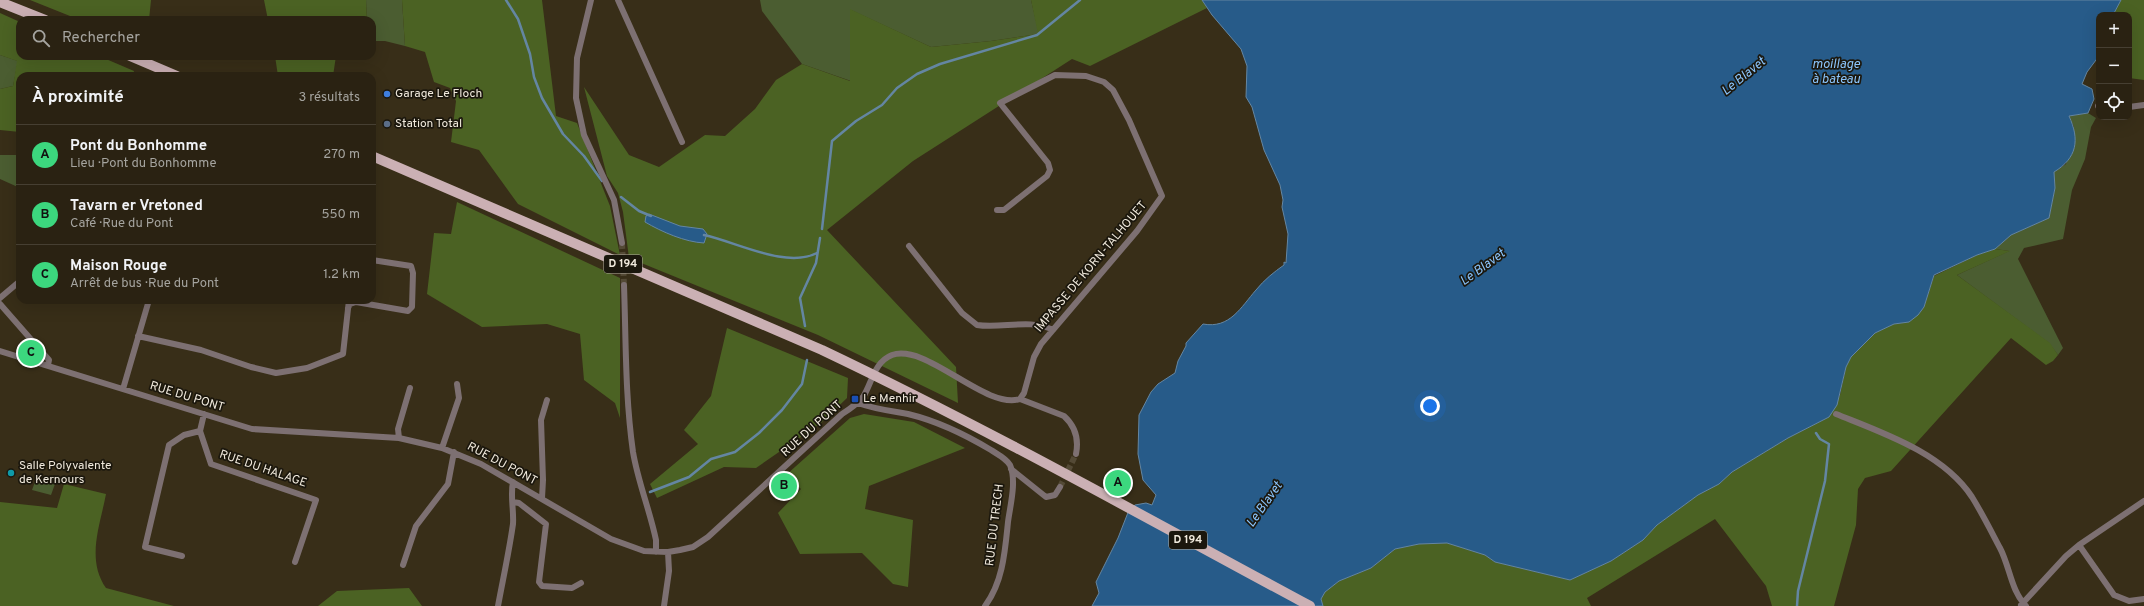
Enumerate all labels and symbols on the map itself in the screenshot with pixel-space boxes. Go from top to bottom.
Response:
water label: Le Blavet [1719,54,1770,100]
water label: moillage à bateau [1812,57,1861,88]
place label: Garage Le Floch [395,86,482,102]
marker: Garage Le Floch [382,89,392,99]
place label: Station Total [395,116,462,132]
marker: Station Total [382,119,392,129]
street label: IMPASSE DE KORN-TALHOUET [1031,198,1151,336]
water label: Le Blavet [1457,245,1510,290]
road number: D 194 [604,255,642,273]
pin: C [18,338,44,368]
street label: RUE DU PONT [148,378,226,416]
place label: Le Menhir [863,391,917,407]
marker: Le Menhir [850,394,860,404]
your location [1420,396,1440,416]
street label: RUE DU PONT [778,397,846,461]
street label: RUE DU PONT [464,439,540,489]
street label: RUE DU HALAGE [217,447,309,491]
place label: Salle Polyvalente de Kernours [19,458,112,488]
marker: Salle Polyvalente de Kernours [6,468,16,478]
pin: A [1105,468,1131,498]
pin: B [771,471,797,501]
water label: Le Blavet [1244,478,1287,531]
street label: RUE DU TRECH [982,483,1008,567]
road number: D 194 [1169,531,1207,549]

